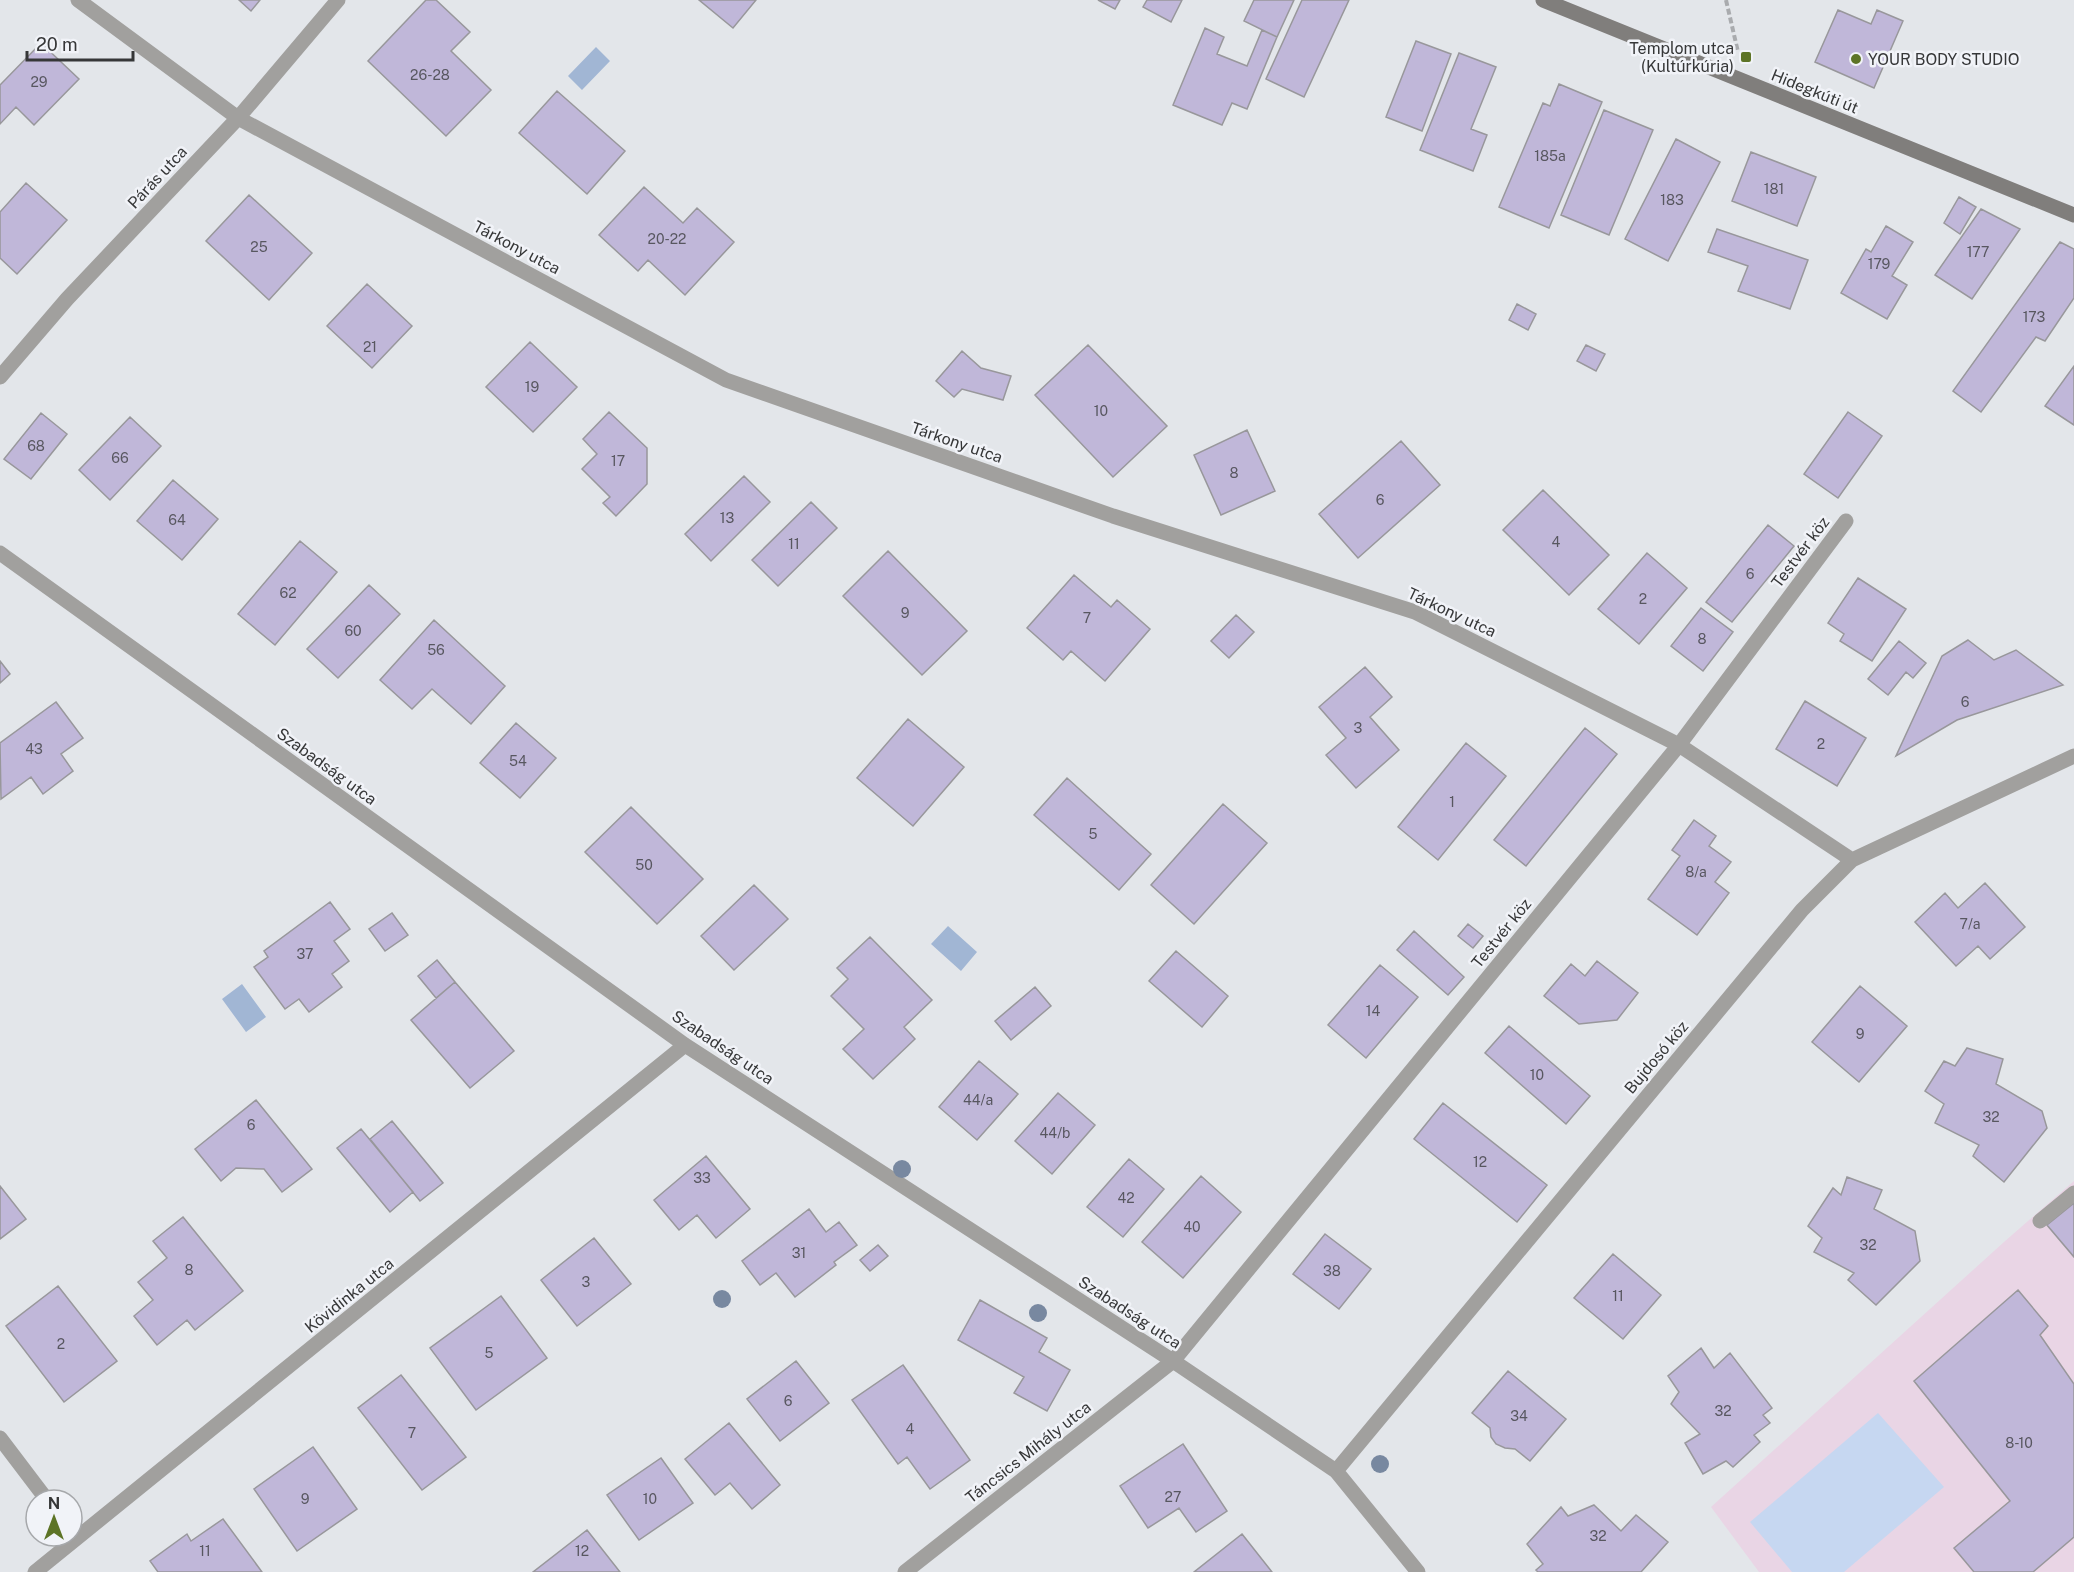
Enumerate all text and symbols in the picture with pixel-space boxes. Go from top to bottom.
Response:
scale bar [27,24,134,62]
text: 20 m [36,34,78,55]
place label: Templom utca (Kultúrkúria) [1629,39,1734,76]
marker: Templom utca (Kultúrkúria) [1739,50,1753,64]
place label: YOUR BODY STUDIO [1868,50,2019,69]
marker: YOUR BODY STUDIO [1849,52,1863,66]
street label: Hidegkúti út [1768,65,1861,118]
house number: 26-28 [410,67,450,83]
house number: 29 [30,74,48,90]
street label: Párás utca [124,142,191,212]
house number: 185a [1534,148,1566,164]
house number: 181 [1764,181,1784,197]
house number: 183 [1660,192,1684,208]
street label: Tárkony utca [470,217,563,278]
house number: 20-22 [648,231,686,247]
house number: 25 [250,239,268,255]
house number: 177 [1967,244,1989,260]
house number: 179 [1868,256,1891,272]
house number: 173 [2023,309,2046,325]
house number: 21 [363,339,377,355]
house number: 19 [525,379,539,395]
house number: 10 [1094,403,1108,419]
street label: Tárkony utca [909,418,1005,467]
house number: 68 [27,438,45,454]
house number: 66 [111,450,129,466]
house number: 17 [611,453,625,469]
house number: 8 [1229,465,1239,481]
house number: 6 [1376,492,1385,508]
house number: 13 [720,510,734,526]
house number: 64 [168,512,186,528]
street label: Testvér köz [1768,513,1833,591]
house number: 4 [1552,534,1561,550]
house number: 11 [788,536,800,552]
house number: 6 [1746,566,1755,582]
street label: Tárkony utca [1405,584,1499,641]
house number: 62 [279,585,297,601]
house number: 2 [1639,591,1647,607]
house number: 9 [901,605,910,621]
house number: 7 [1083,610,1091,626]
house number: 60 [344,623,362,639]
house number: 8 [1697,631,1707,647]
house number: 56 [427,642,445,658]
house number: 6 [1961,694,1970,710]
house number: 3 [1354,720,1363,736]
street label: Szabadság utca [273,724,380,809]
house number: 2 [1817,736,1825,752]
house number: 43 [25,741,43,757]
house number: 54 [509,753,527,769]
house number: 1 [1449,794,1455,810]
house number: 5 [1089,826,1098,842]
house number: 50 [635,857,653,873]
house number: 8/a [1685,864,1707,880]
street label: Testvér köz [1468,895,1535,972]
house number: 7/a [1959,916,1981,932]
house number: 37 [297,946,313,962]
house number: 14 [1366,1003,1380,1019]
street label: Szabadság utca [668,1006,777,1088]
street label: Bujdosó köz [1621,1017,1692,1097]
house number: 9 [1856,1026,1865,1042]
house number: 10 [1530,1067,1544,1083]
house number: 44/a [963,1092,993,1108]
house number: 32 [1982,1109,2000,1125]
house number: 6 [247,1117,256,1133]
house number: 44/b [1040,1125,1070,1141]
house number: 12 [1473,1154,1487,1170]
house number: 33 [693,1170,711,1186]
house number: 42 [1117,1190,1135,1206]
house number: 40 [1183,1219,1201,1235]
house number: 32 [1859,1237,1877,1253]
house number: 31 [792,1245,806,1261]
street label: Kövidinka utca [301,1254,397,1337]
house number: 8 [184,1262,194,1278]
house number: 38 [1323,1263,1341,1279]
street label: Szabadság utca [1075,1272,1185,1353]
house number: 3 [582,1274,591,1290]
house number: 11 [1612,1288,1624,1304]
house number: 2 [57,1336,65,1352]
house number: 5 [485,1345,494,1361]
house number: 6 [784,1393,793,1409]
street label: Táncsics Mihály utca [962,1398,1095,1507]
house number: 32 [1714,1403,1732,1419]
house number: 34 [1510,1408,1528,1424]
house number: 4 [906,1421,915,1437]
house number: 7 [408,1425,416,1441]
house number: 8-10 [2005,1435,2033,1451]
north arrow [24,1488,84,1548]
house number: 27 [1165,1489,1181,1505]
house number: 9 [301,1491,310,1507]
house number: 10 [643,1491,657,1507]
text: N [48,1494,60,1513]
house number: 32 [1589,1528,1607,1544]
house number: 11 [199,1543,211,1559]
house number: 12 [575,1543,589,1559]

